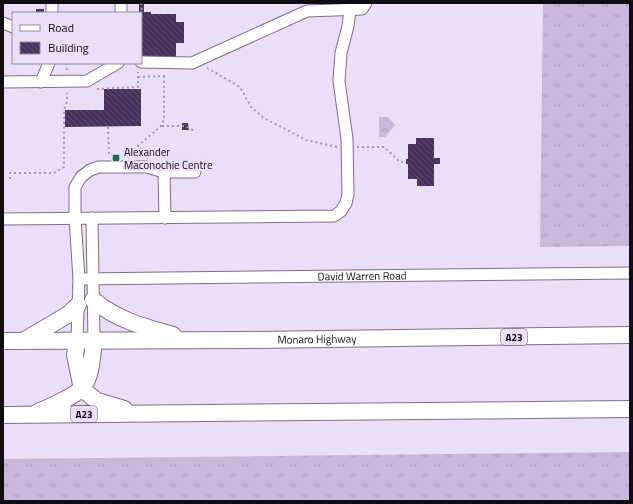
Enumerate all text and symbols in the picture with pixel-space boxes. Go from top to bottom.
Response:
legend [12,12,142,64]
text: Road [48,18,74,37]
text: Building [48,38,89,57]
place label: Alexander Maconochie Centre [124,144,213,173]
marker: Alexander Maconochie Centre [111,153,121,163]
street label: David Warren Road [317,267,407,284]
road number: A23 [501,329,527,345]
street label: Monaro Highway [277,331,357,348]
road number: A23 [71,406,97,422]

